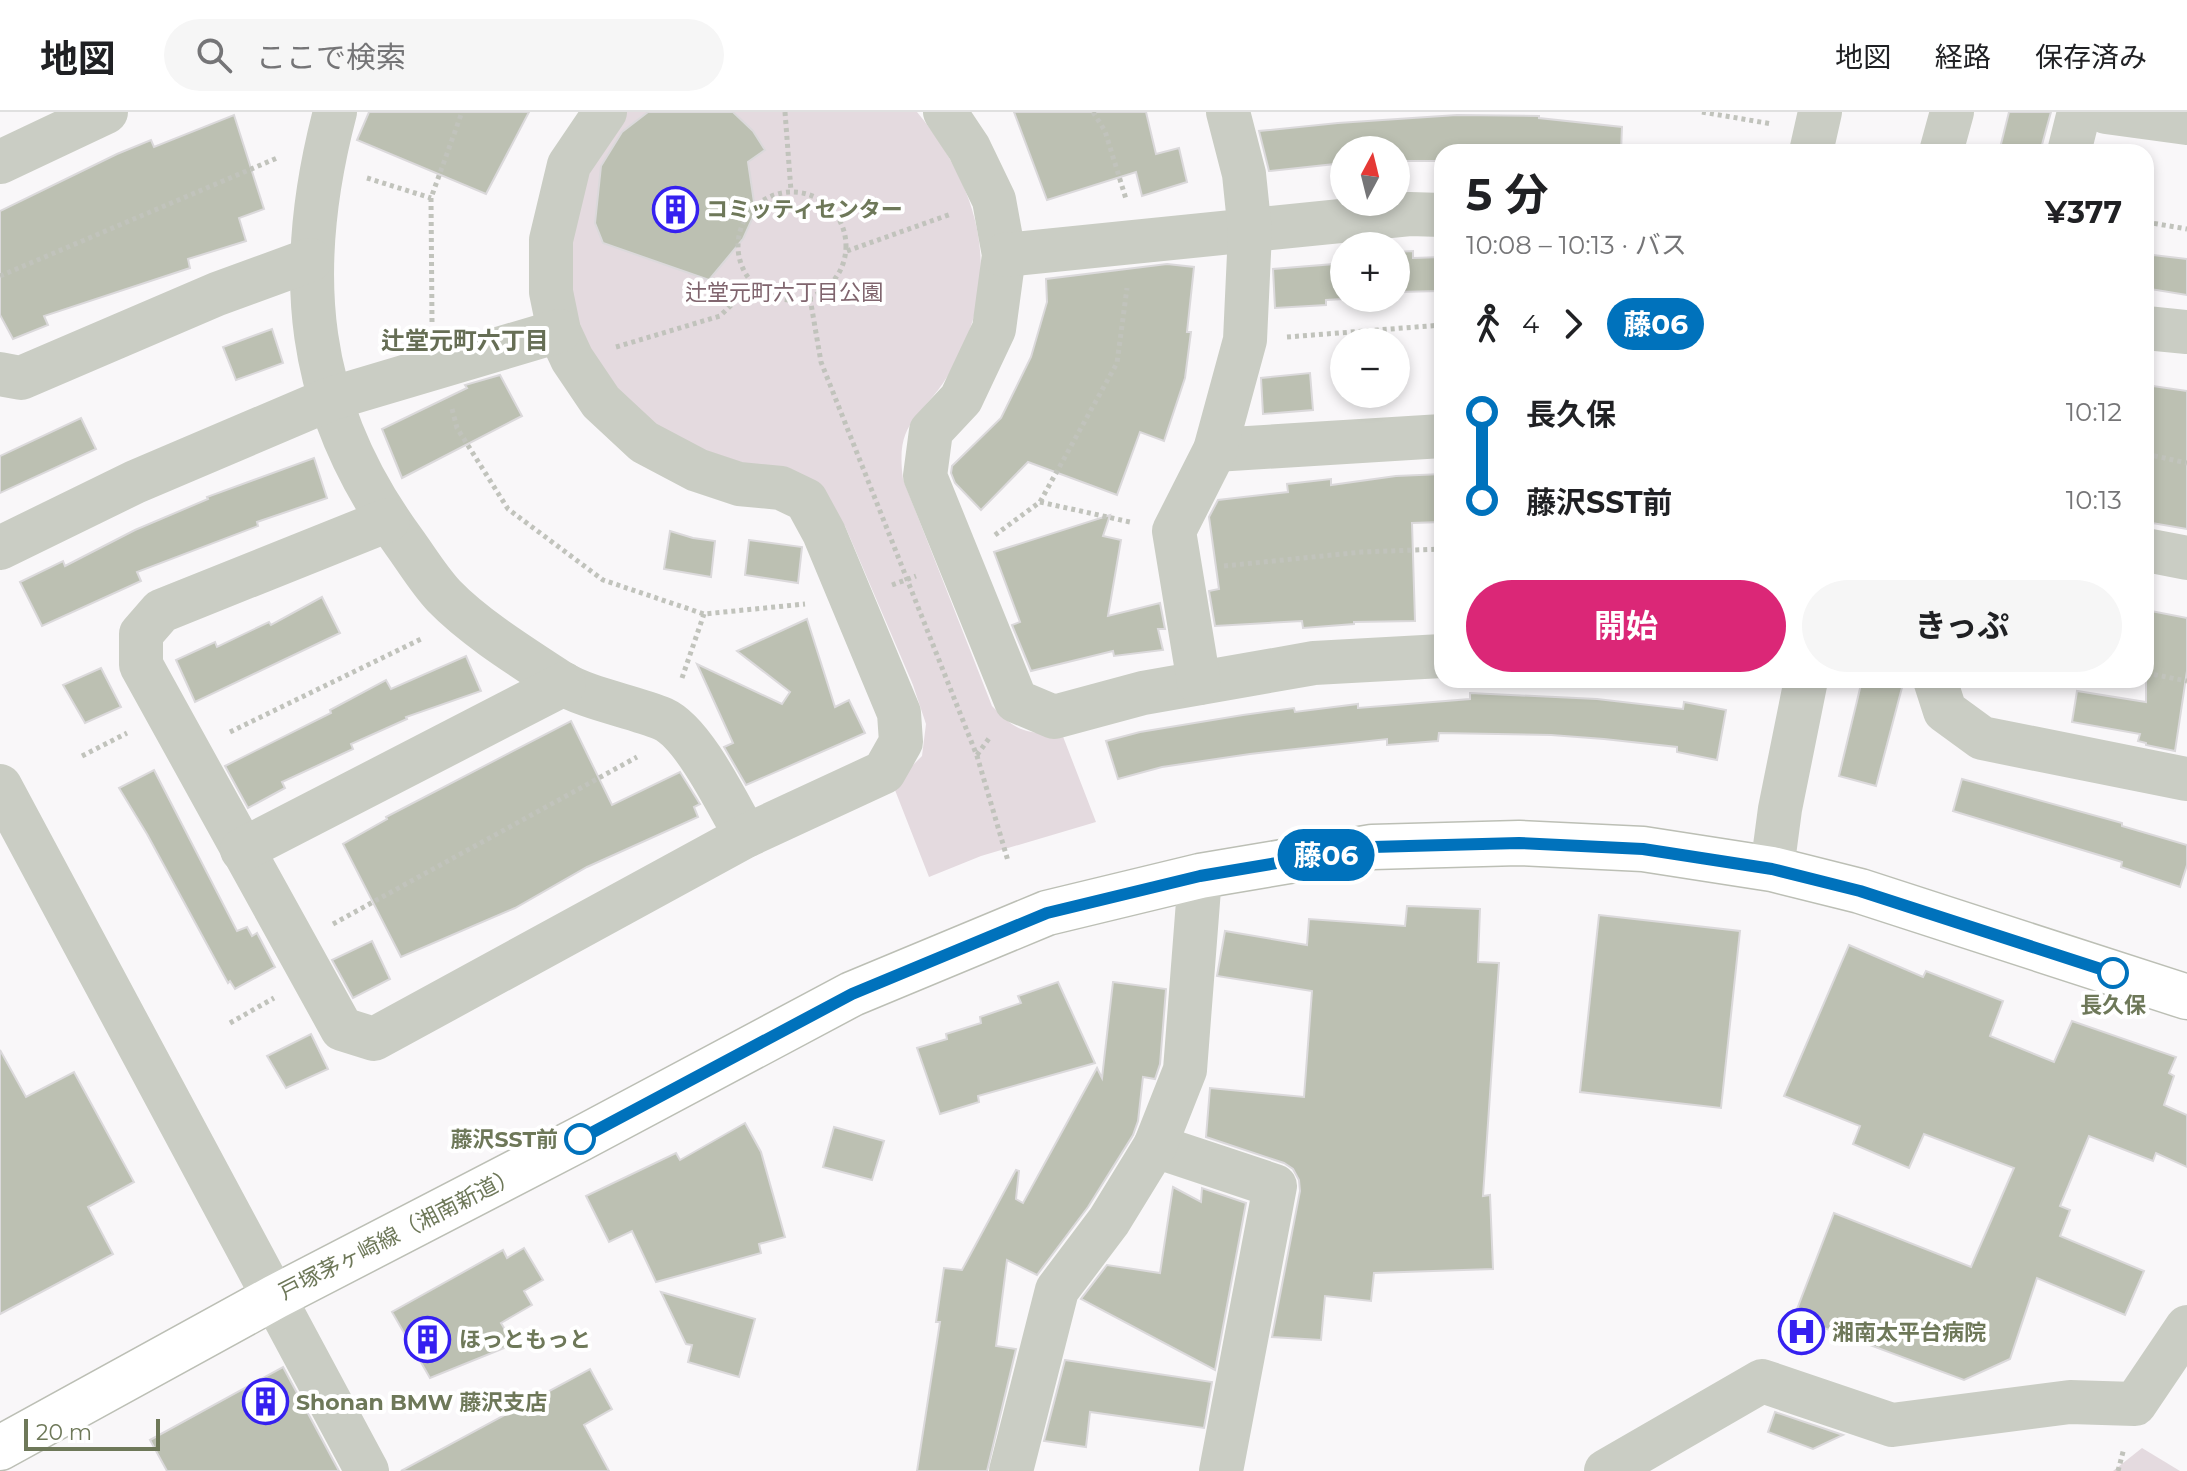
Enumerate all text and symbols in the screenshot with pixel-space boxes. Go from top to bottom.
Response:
search box [164,19,724,91]
icon: search [192,33,236,77]
text: 地図 [40,35,116,82]
text: ここで検索 [256,39,406,76]
text: 地図 [1835,40,1891,74]
text: 経路 [1935,40,1991,74]
text: 保存済み [2035,40,2147,74]
north arrow [1330,136,1410,216]
map controls [1330,136,1410,408]
text: 5 分 [1466,167,1549,221]
building icon: コミッティセンター [651,185,699,233]
text: ¥377 [2045,194,2122,231]
place label: コミッティセンター [706,196,903,223]
text: 10:08 – 10:13 · バス [1466,229,1687,261]
button: + [1330,232,1410,312]
park label: 辻堂元町六丁目公園 [685,279,883,306]
icon: walk [1466,302,1510,346]
icon: forward [1551,302,1595,346]
text: 藤06 [1623,307,1688,341]
text: 4 [1522,308,1539,340]
district label: 辻堂元町六丁目 [381,326,549,355]
button: − [1330,328,1410,408]
text: 長久保 [1526,396,1616,433]
text: 10:12 [2066,396,2122,428]
text: 藤沢SST前 [1526,484,1673,521]
text: 10:13 [2066,484,2122,516]
button: 開始 [1466,580,1786,672]
button: きっぷ [1802,580,2122,672]
line badge: 藤06 [1280,829,1372,881]
text: 藤06 [1294,838,1358,872]
marker: 長久保 [2098,958,2128,988]
place label: 長久保 [2080,992,2146,1019]
marker: 藤沢SST前 [565,1124,595,1154]
place label: 藤沢SST前 [451,1126,558,1153]
street label: 戸塚茅ヶ崎線（湘南新道） [274,1161,522,1305]
hospital icon: 湘南太平台病院 [1777,1308,1825,1356]
building icon: ほっともっと [404,1315,452,1363]
place label: 湘南太平台病院 [1832,1319,1986,1346]
place label: ほっともっと [459,1326,591,1353]
building icon: Shonan BMW 藤沢支店 [241,1378,289,1426]
place label: Shonan BMW 藤沢支店 [296,1389,547,1416]
scale bar [24,1415,160,1451]
text: 20 m [36,1419,92,1446]

